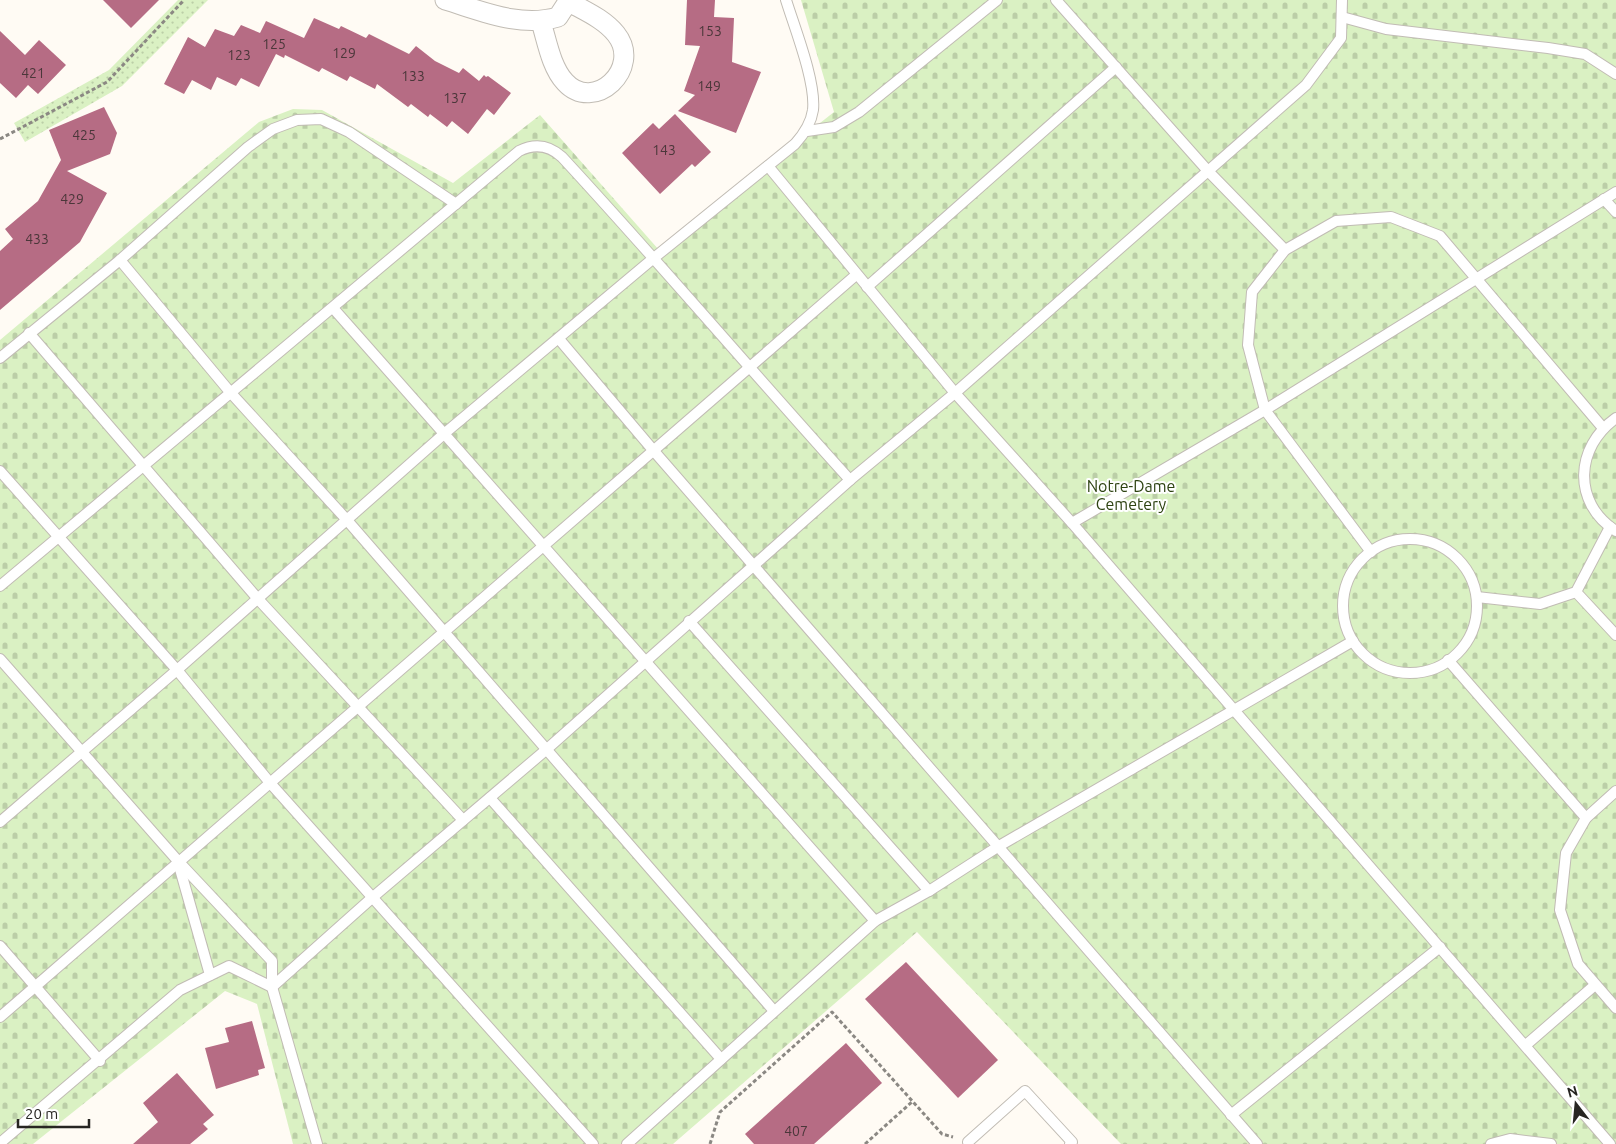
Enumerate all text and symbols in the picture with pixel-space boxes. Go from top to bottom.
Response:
house number: 153 [698,23,722,39]
house number: 125 [262,36,286,52]
house number: 129 [332,45,356,61]
house number: 123 [227,47,251,63]
house number: 421 [21,65,45,81]
house number: 133 [401,68,425,84]
house number: 149 [697,78,721,94]
house number: 137 [443,90,467,106]
house number: 425 [72,127,96,143]
house number: 143 [652,142,676,158]
house number: 429 [60,191,84,207]
house number: 433 [25,231,49,247]
park label: Notre-Dame Cemetery [1087,477,1175,513]
north arrow [1551,1079,1601,1129]
text: N [1565,1082,1580,1101]
scale bar [18,1096,89,1128]
text: 20 m [25,1105,58,1122]
house number: 407 [784,1123,808,1139]

